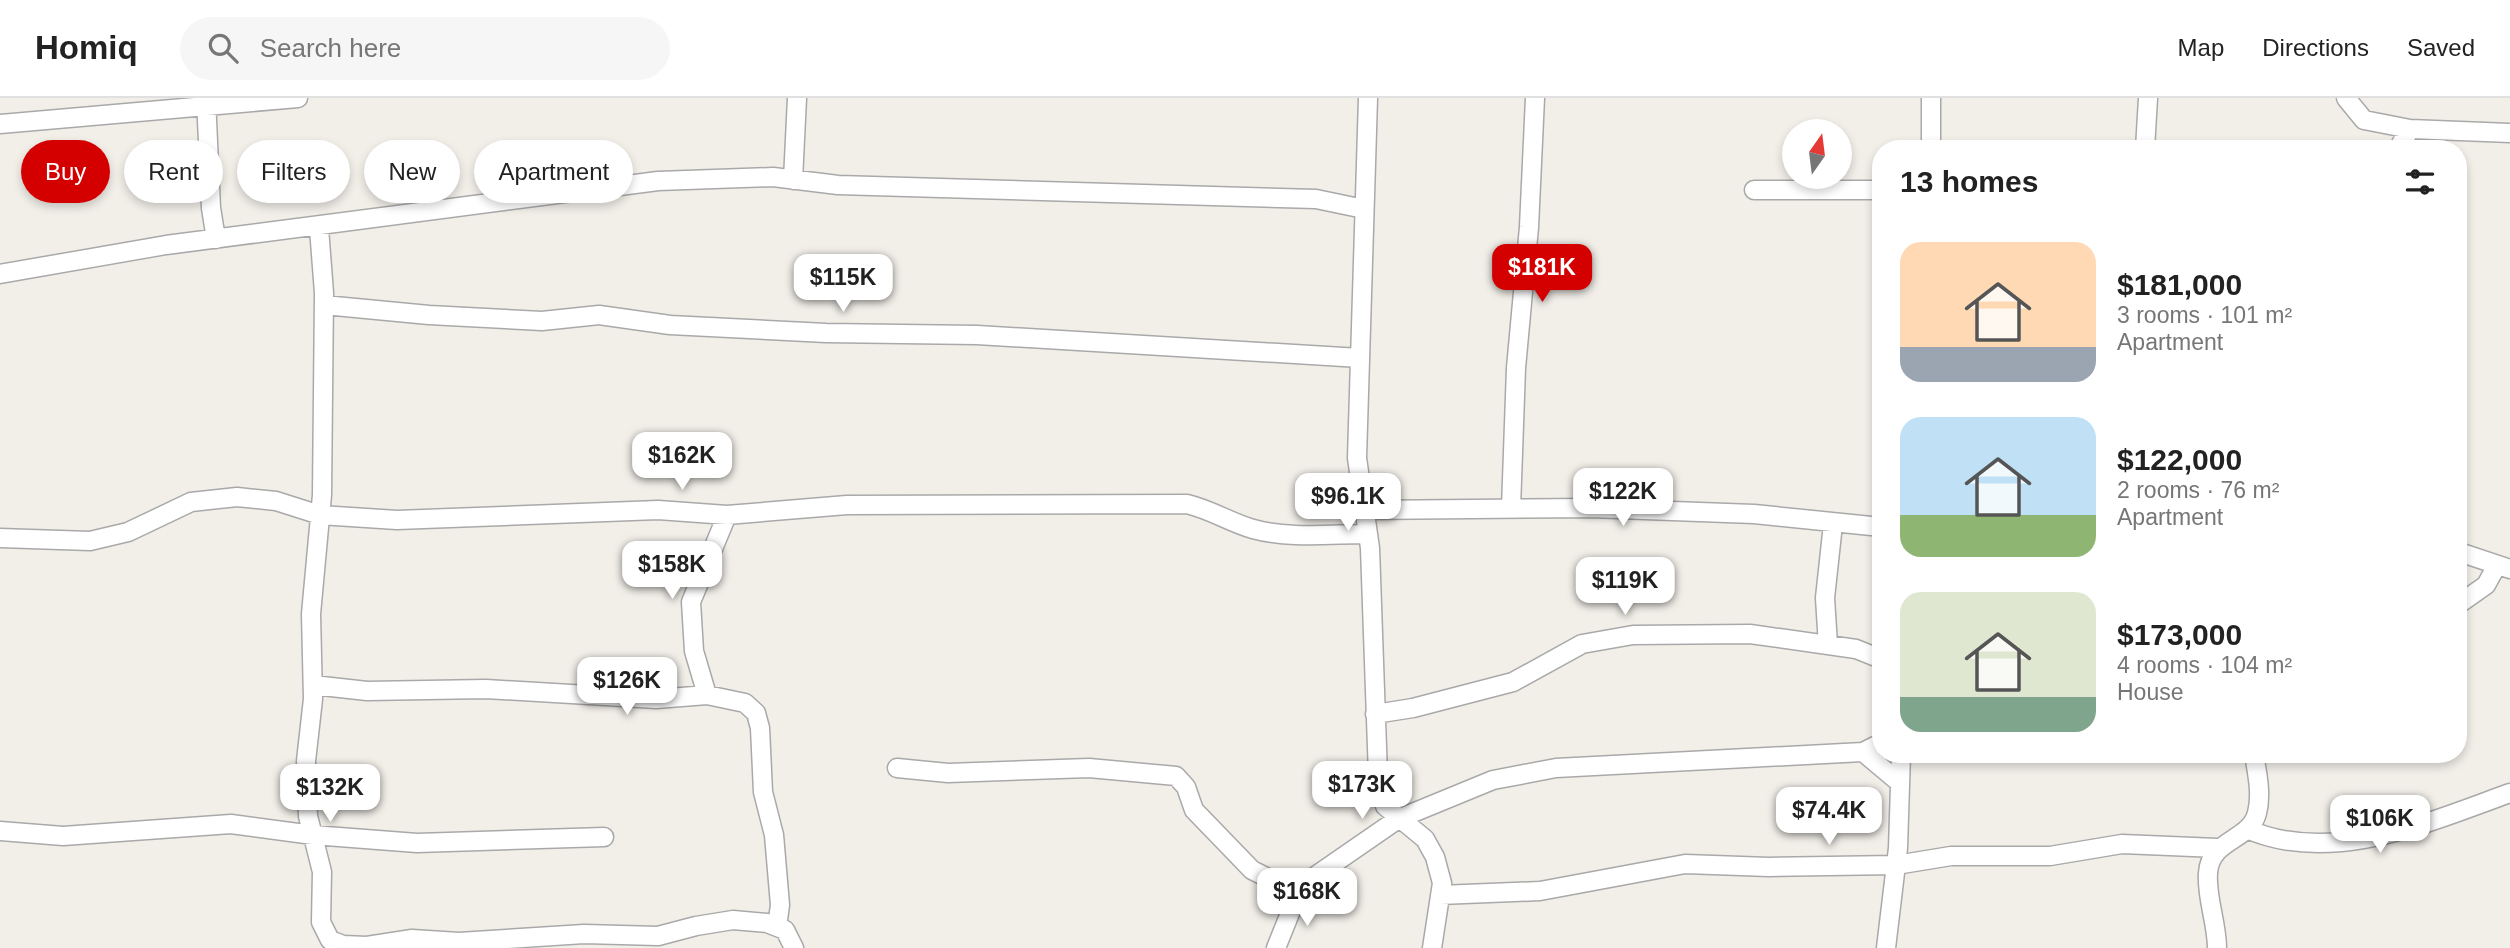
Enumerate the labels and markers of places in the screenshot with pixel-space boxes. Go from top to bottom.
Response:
pin: $181K [1493,244,1591,304]
pin: $115K [794,254,892,314]
pin: $162K [633,432,731,492]
pin: $122K [1574,468,1672,528]
pin: $96.1K [1291,474,1405,533]
pin: $158K [623,542,721,601]
pin: $119K [1576,558,1674,617]
pin: $126K [578,658,676,717]
pin: $173K [1313,762,1411,821]
pin: $132K [281,764,379,824]
pin: $74.4K [1772,788,1886,847]
pin: $106K [2331,796,2429,855]
pin: $168K [1258,868,1356,928]

